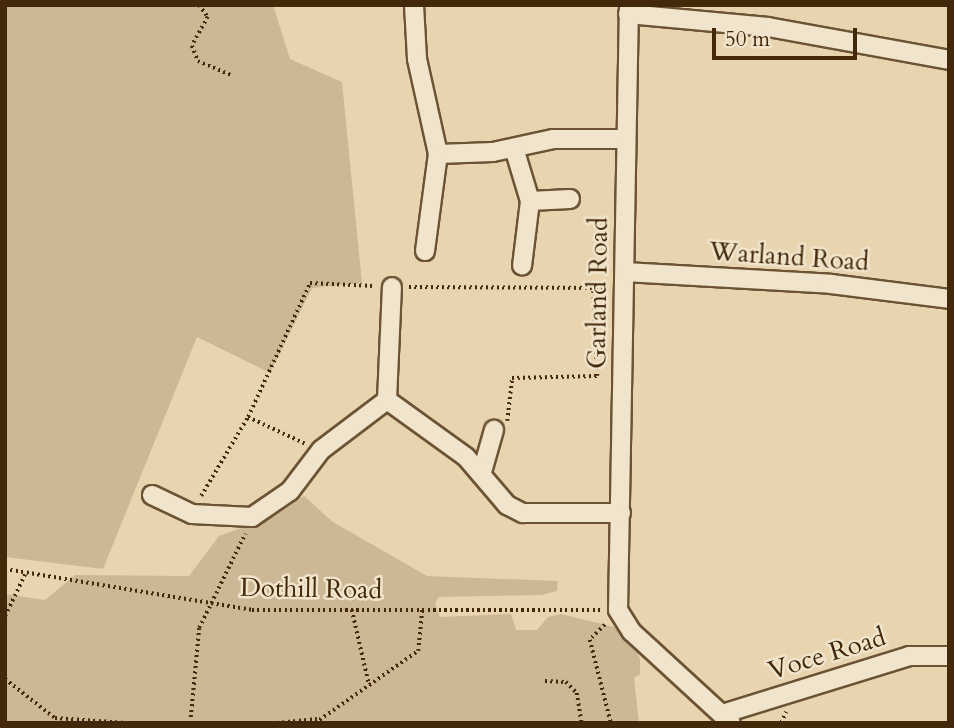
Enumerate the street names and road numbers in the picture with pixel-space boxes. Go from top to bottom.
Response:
street label: Garland Road [581,217,615,369]
street label: Warland Road [708,236,870,278]
street label: Dothill Road [240,572,382,606]
street label: Voce Road [765,621,889,687]

